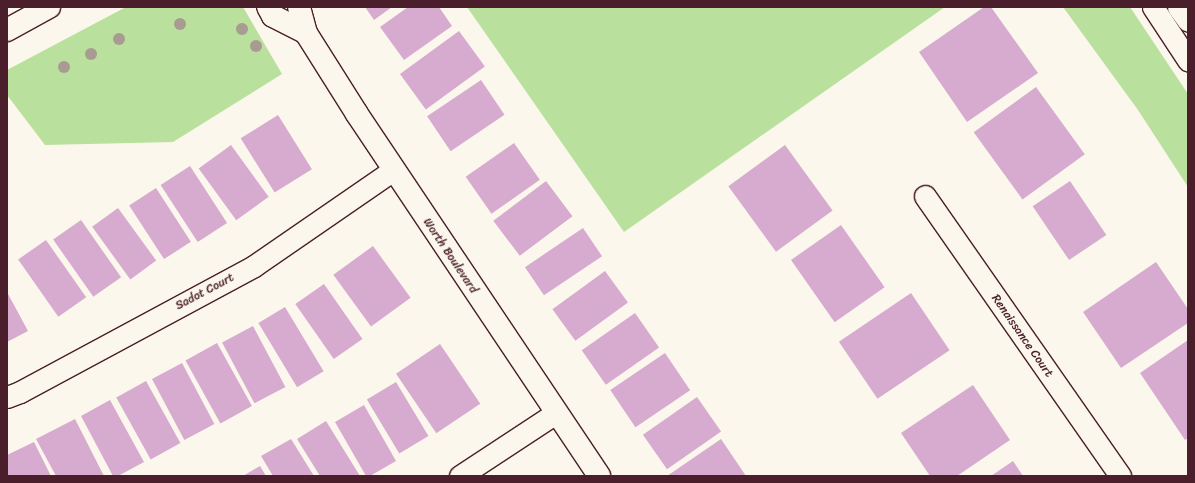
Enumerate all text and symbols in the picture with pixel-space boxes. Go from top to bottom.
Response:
street label: Worth Boulevard [420,216,480,296]
street label: Sadot Court [173,270,237,314]
street label: Renaissance Court [988,292,1056,380]

